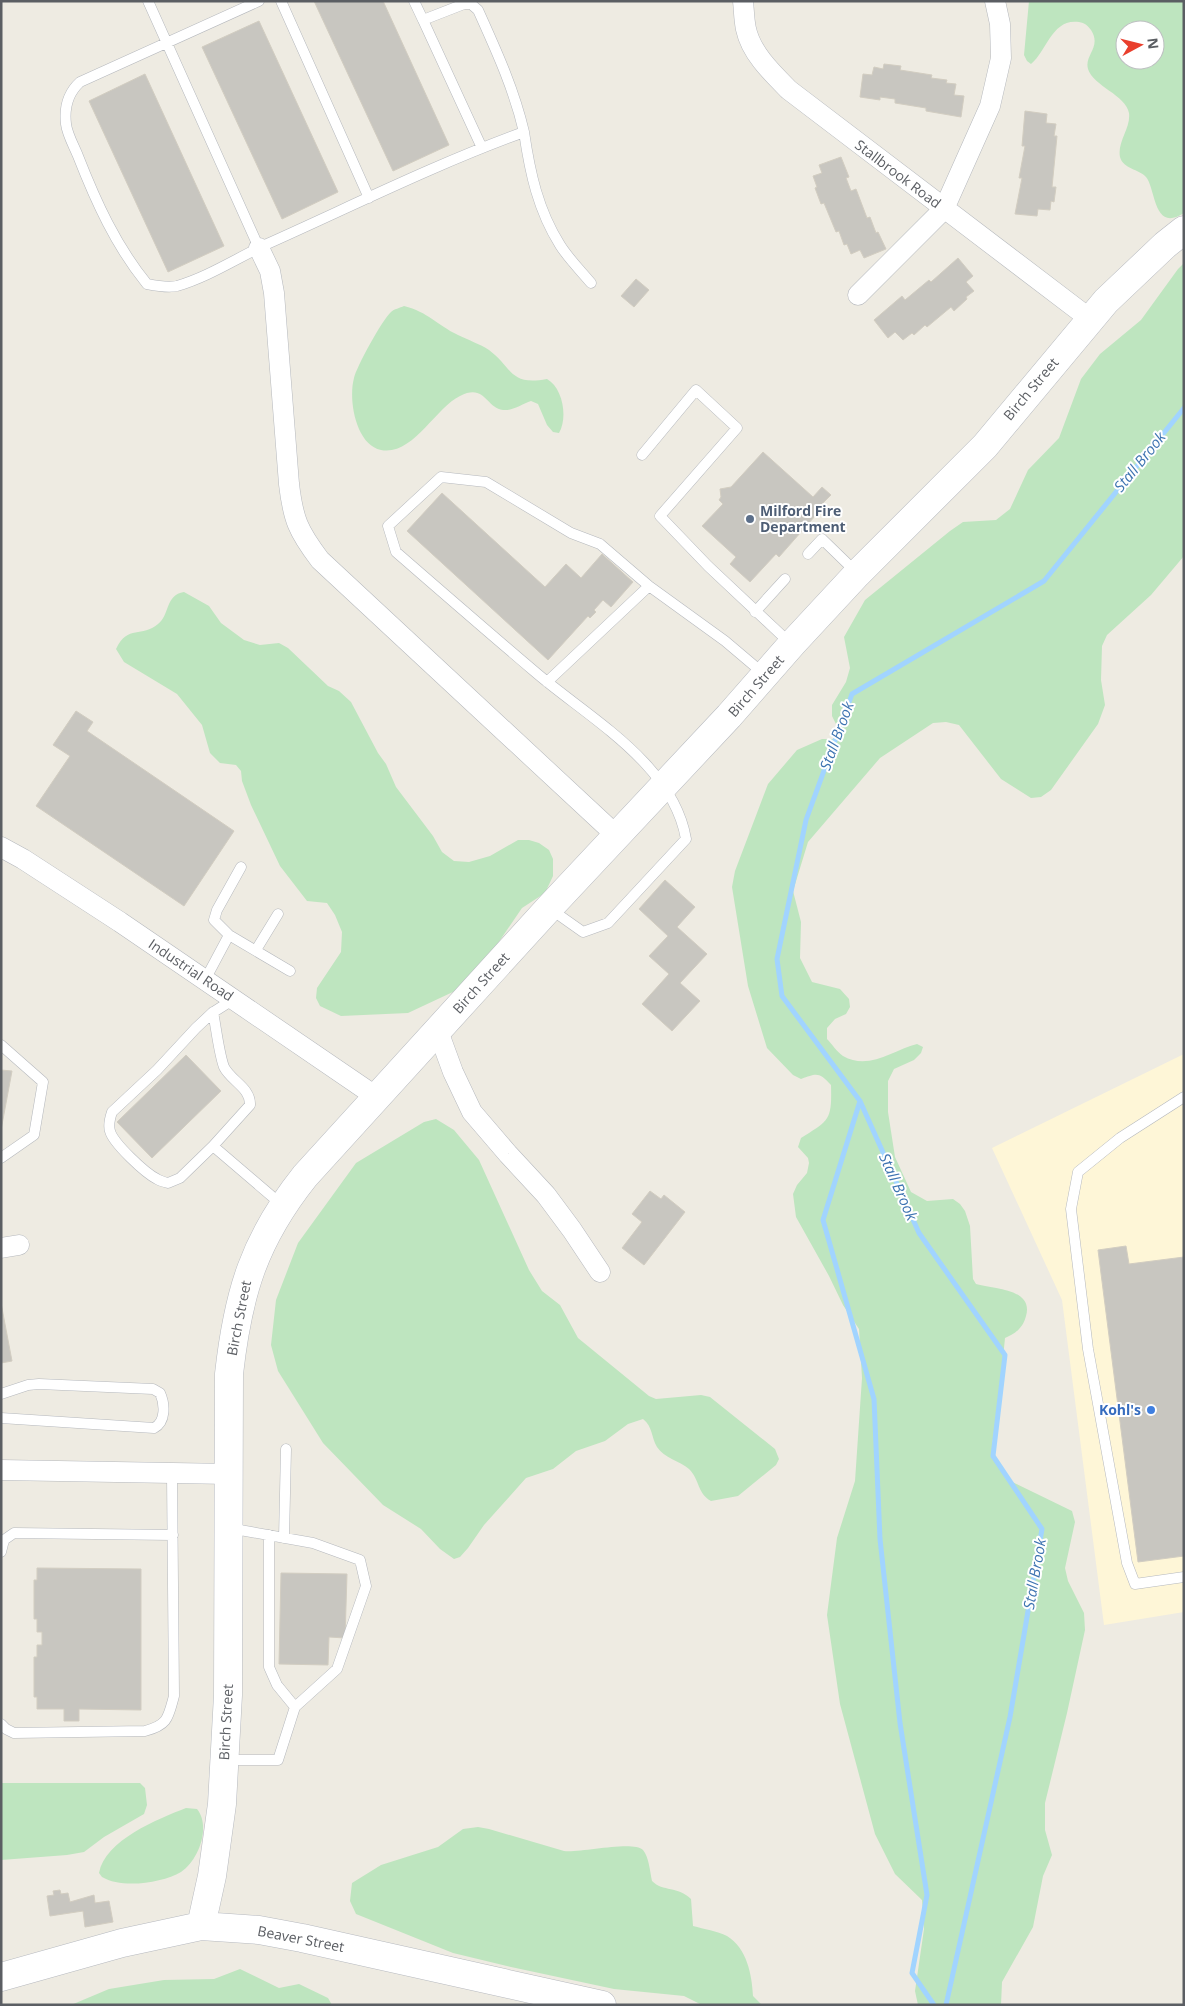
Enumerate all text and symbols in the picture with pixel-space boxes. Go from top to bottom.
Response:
north arrow [1115,20,1165,70]
text: N [1143,37,1164,50]
street label: Stallbrook Road [851,135,945,212]
street label: Birch Street [999,353,1062,424]
water label: Stall Brook [1109,427,1170,495]
place label: Milford Fire Department [760,501,846,536]
marker: Milford Fire Department [744,513,756,525]
street label: Birch Street [723,651,788,721]
water label: Stall Brook [814,698,858,773]
street label: Industrial Road [145,934,238,1005]
street label: Birch Street [448,948,513,1017]
water label: Stall Brook [875,1150,923,1224]
street label: Birch Street [222,1279,255,1357]
place label: Kohl's [1099,1400,1141,1419]
marker: Kohl's [1145,1404,1157,1416]
water label: Stall Brook [1018,1536,1050,1611]
street label: Birch Street [214,1683,237,1761]
street label: Beaver Street [256,1921,346,1956]

